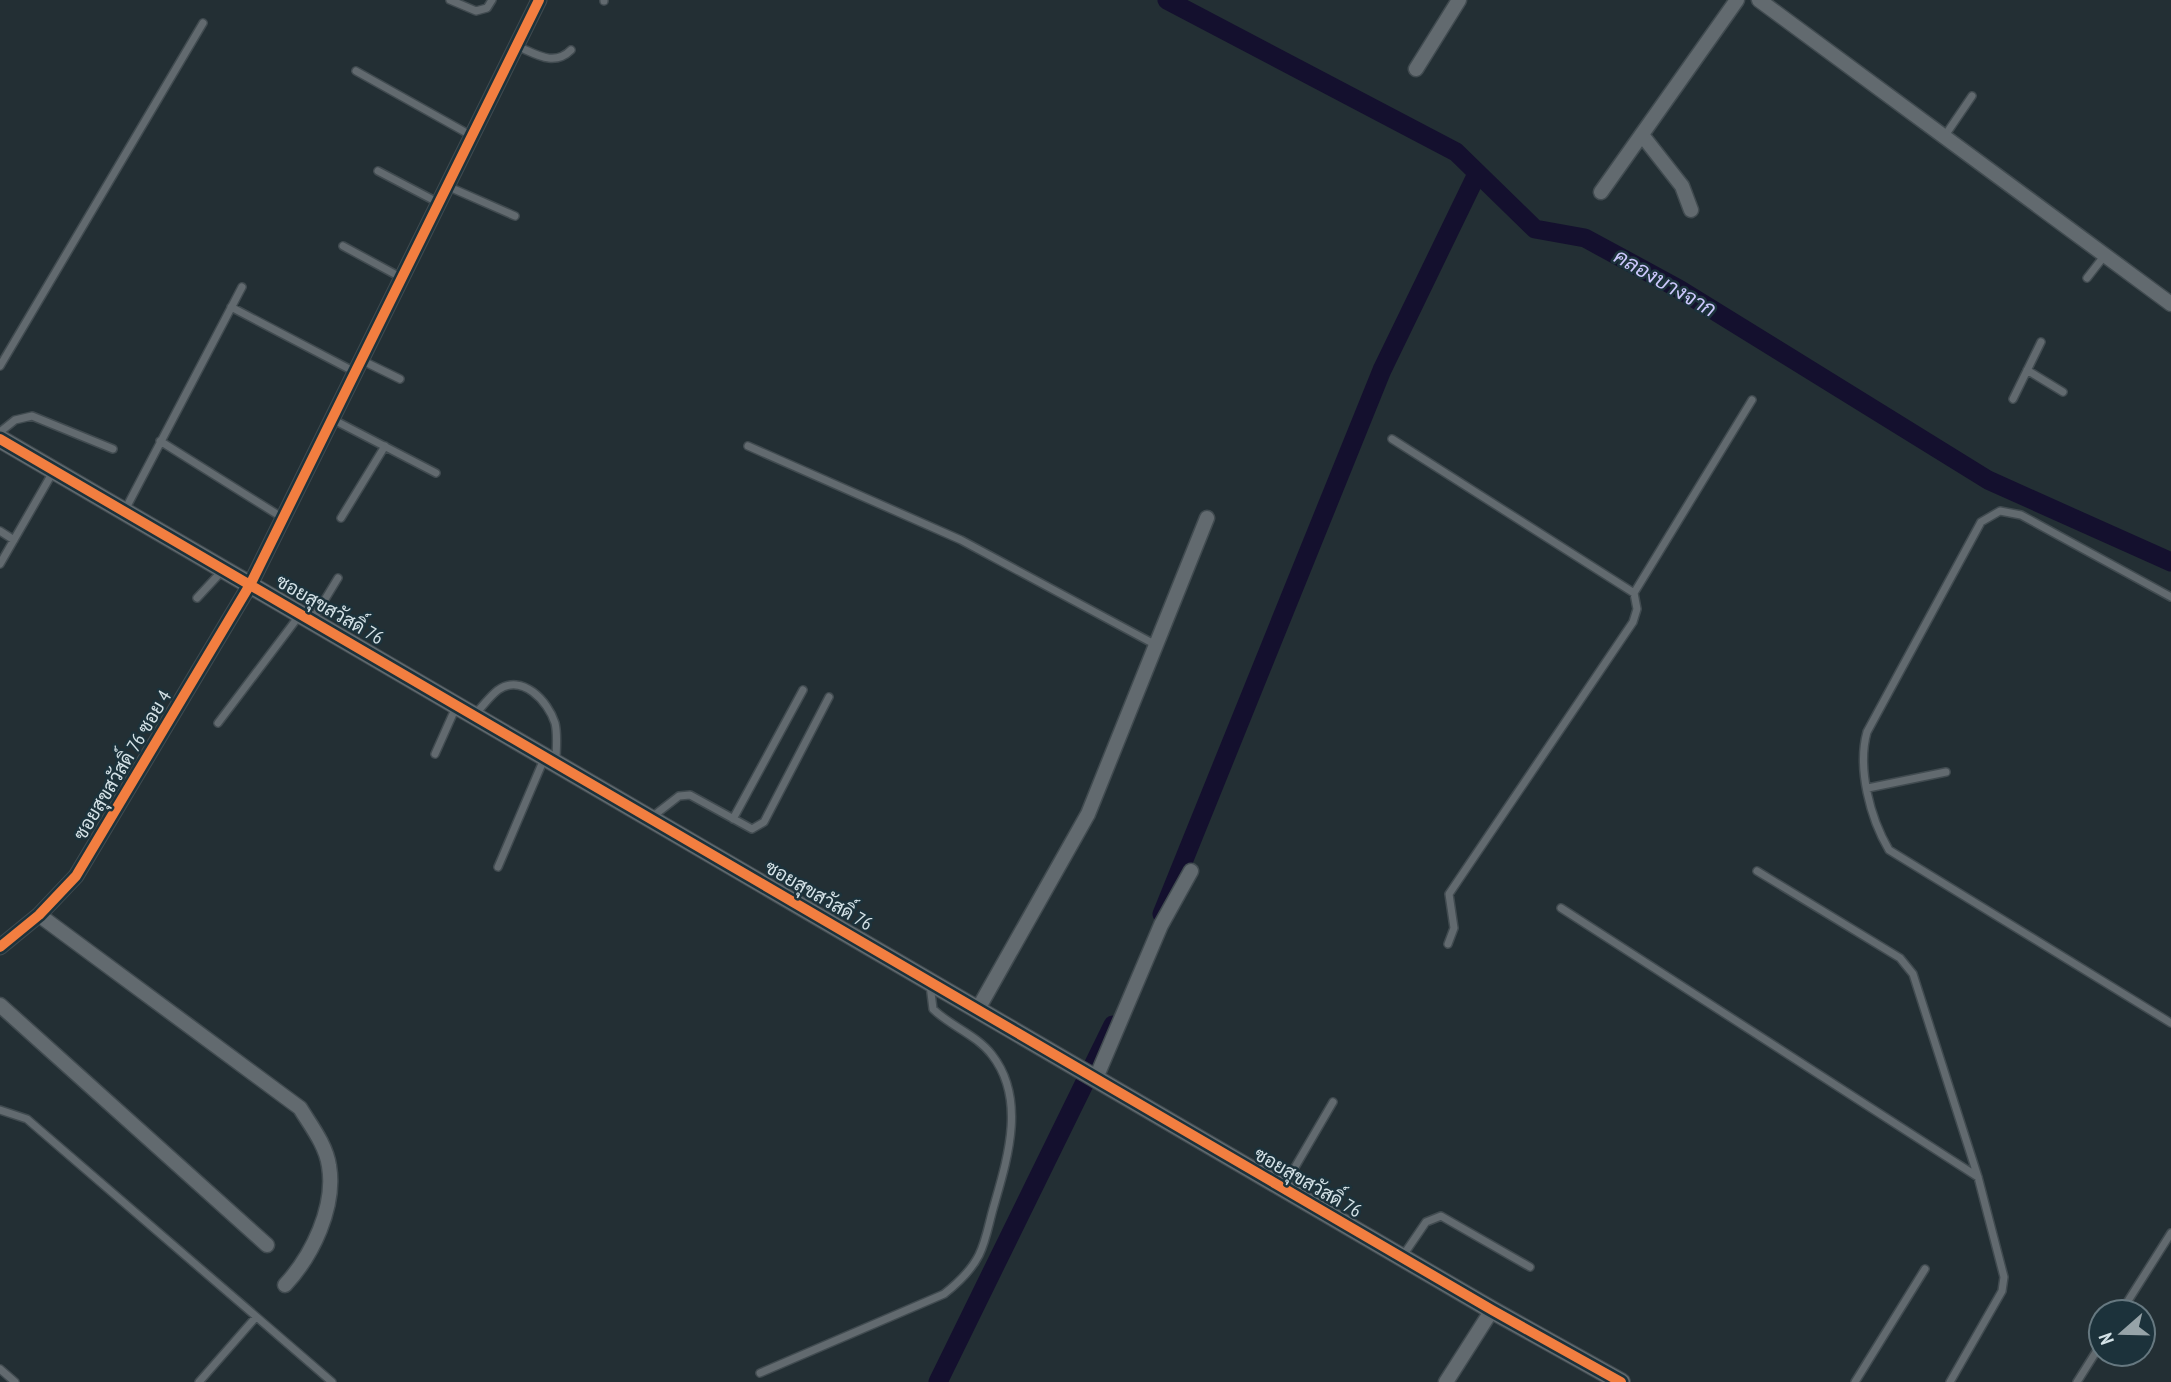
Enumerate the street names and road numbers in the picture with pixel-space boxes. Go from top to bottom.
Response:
street label: ซอยสุขสวัสดิ์ 76 [271,563,391,650]
street label: ซอยสุขสวัสดิ์ 76 ซอย 4 [63,682,177,845]
street label: ซอยสุขสวัสดิ์ 76 [760,849,880,936]
street label: ซอยสุขสวัสดิ์ 76 [1249,1136,1369,1223]

